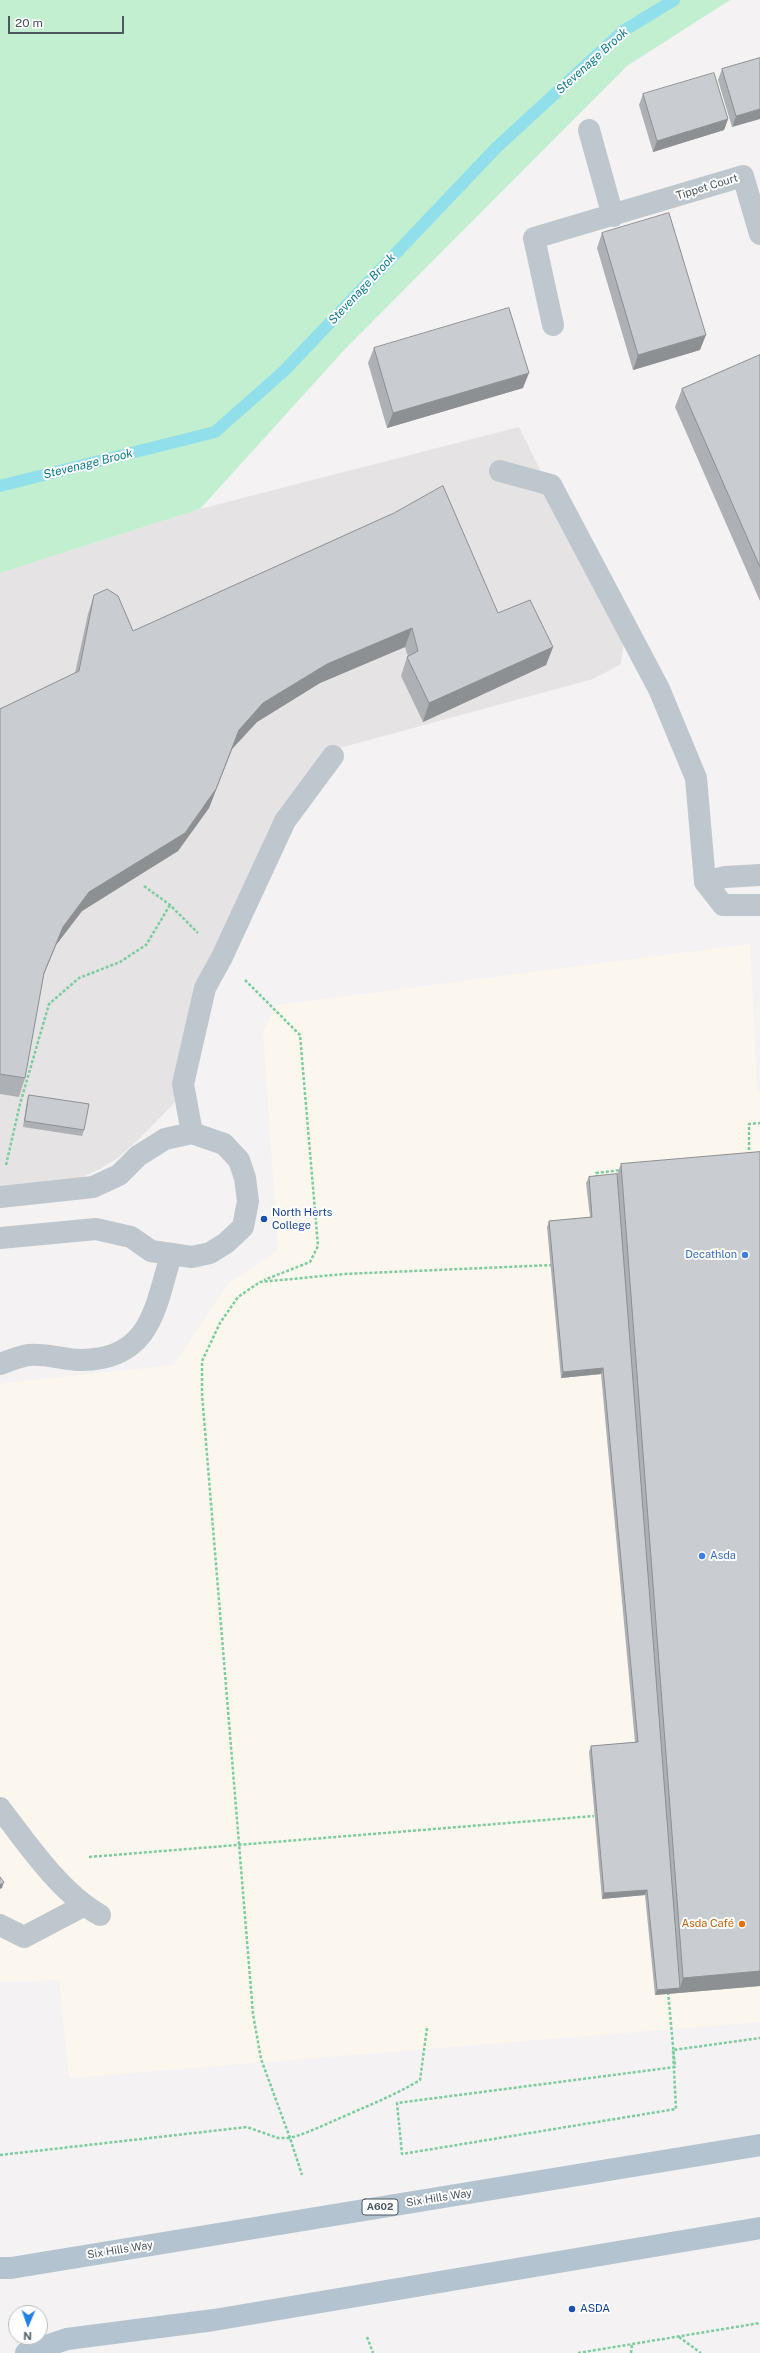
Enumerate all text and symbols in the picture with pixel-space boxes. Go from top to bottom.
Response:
scale bar [10,8,126,34]
text: 20 m [15,16,43,30]
water label: Stevenage Brook [553,25,631,97]
street label: Tippet Court [674,171,740,203]
water label: Stevenage Brook [325,251,399,327]
water label: Stevenage Brook [42,446,134,482]
place label: North Herts College [272,1206,332,1232]
marker: North Herts College [259,1214,269,1224]
place label: Decathlon [685,1248,737,1262]
marker: Decathlon [740,1250,750,1260]
place label: Asda [710,1549,736,1563]
marker: Asda [697,1551,707,1561]
place label: Asda Café [682,1917,734,1931]
marker: Asda Café [737,1919,747,1929]
street label: Six Hills Way [405,2186,473,2210]
road number: A602 [362,2199,398,2215]
street label: Six Hills Way [86,2238,154,2262]
place label: ASDA [580,2302,610,2316]
marker: ASDA [567,2304,577,2314]
north arrow [8,2305,48,2345]
text: N [23,2330,32,2342]

